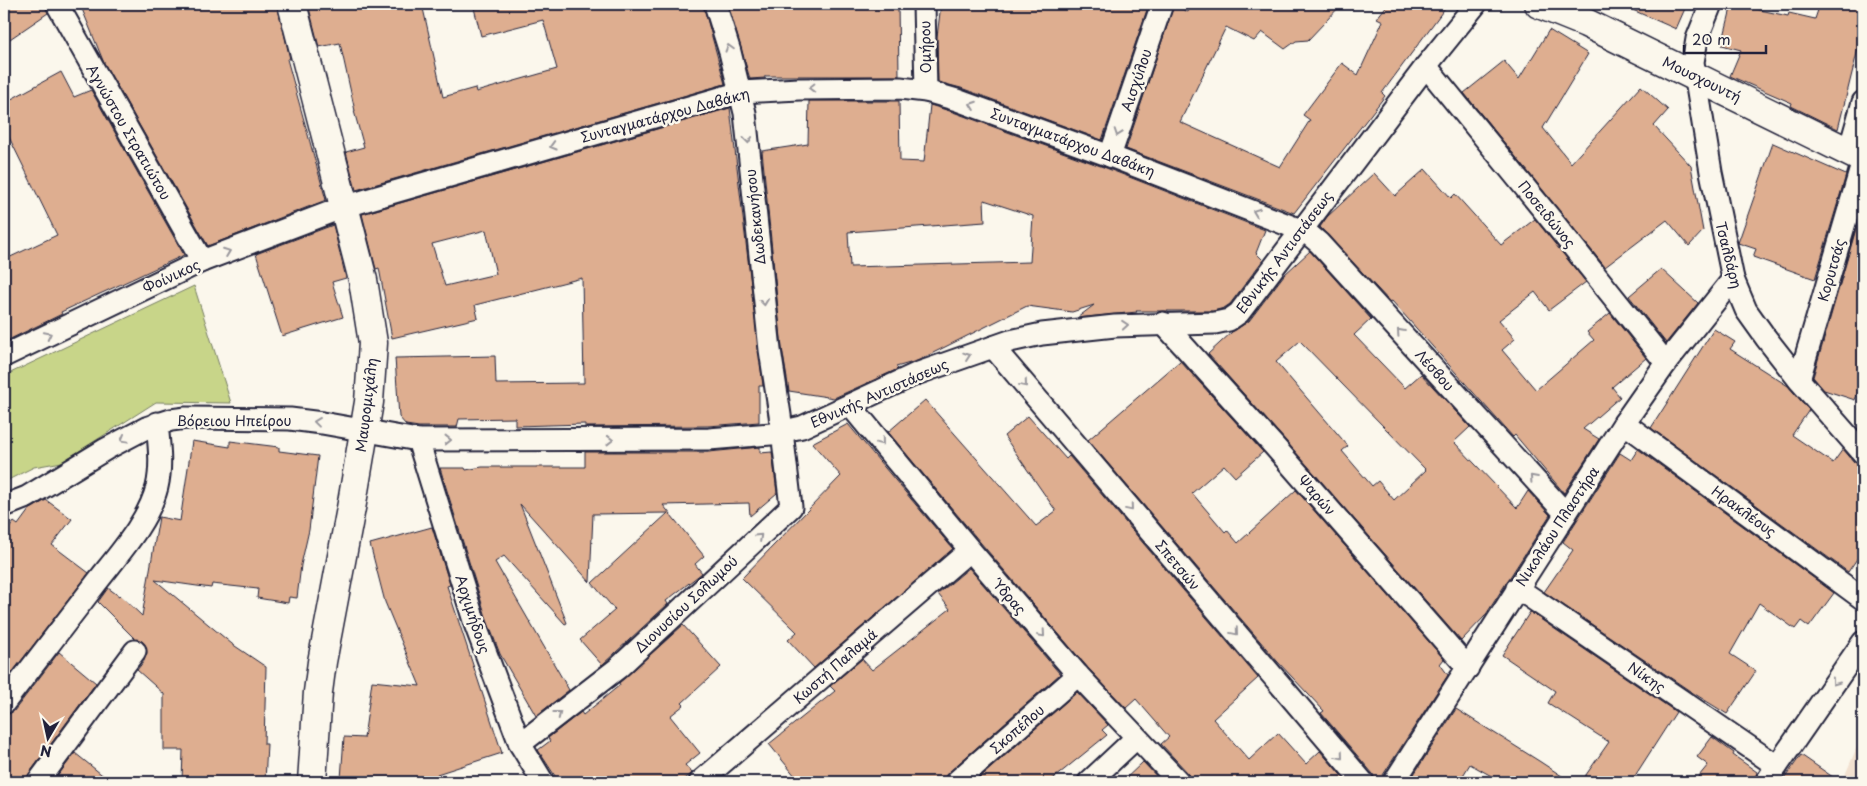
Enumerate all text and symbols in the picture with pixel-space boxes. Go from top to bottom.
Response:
street label: Ομήρου [914,20,936,74]
scale bar [1684,22,1767,54]
text: 20 m [1692,27,1731,50]
one-way arrow [724,44,734,52]
street label: Αισχύλου [1115,46,1157,114]
street label: Μουσχουντή [1659,51,1745,107]
street label: Αγνώστου Στρατιώτου [82,60,176,204]
street label: Συνταγματάρχου Δαβάκη [578,82,752,148]
one-way arrow [808,83,816,94]
one-way arrow [969,101,977,111]
street label: Συνταγματάρχου Δαβάκη [988,102,1158,182]
one-way arrow [1113,128,1123,136]
one-way arrow [742,136,753,144]
one-way arrow [549,140,557,150]
street label: Δωδεκανήσου [740,168,770,266]
street label: Ποσειδώνος [1513,176,1581,252]
street label: Εθνικής Αντιστάσεως [1231,186,1337,318]
one-way arrow [1252,207,1261,218]
street label: Τσαλδάρη [1711,219,1747,291]
street label: Κορυτσάς [1812,236,1850,304]
one-way arrow [222,248,230,258]
street label: Φοίνικος [139,254,203,298]
one-way arrow [758,298,769,306]
one-way arrow [1122,320,1130,331]
one-way arrow [1397,328,1406,337]
one-way arrow [43,331,52,341]
street label: Λέσβου [1410,344,1460,396]
one-way arrow [962,352,970,362]
street label: Εθνικής Αντιστάσεως [807,353,951,433]
street label: Μαυρομιχάλη [350,357,382,453]
one-way arrow [1019,379,1028,388]
street label: Βόρειου Ηπείρου [177,410,291,431]
one-way arrow [312,417,320,428]
one-way arrow [120,433,129,443]
one-way arrow [444,435,452,445]
one-way arrow [606,435,614,445]
one-way arrow [876,437,885,446]
street label: Νικολάου Πλαστήρα [1510,462,1604,590]
street label: Ψαρών [1293,470,1341,520]
one-way arrow [1530,474,1539,483]
street label: Ηρακλέους [1707,480,1781,542]
one-way arrow [1124,502,1132,511]
one-way arrow [753,534,762,543]
street label: Σπετσών [1151,535,1205,595]
street label: Διονυσίου Σολωμού [630,551,742,657]
street label: Αρχιμήδους [450,572,496,656]
street label: Ύδρας [987,573,1031,619]
street label: Κωστή Παλαμά [788,623,882,709]
one-way arrow [1229,626,1238,635]
one-way arrow [1036,628,1045,637]
street label: Νίκης [1624,657,1670,697]
one-way arrow [1832,676,1841,686]
street label: Σκοπέλου [985,699,1049,759]
one-way arrow [552,711,561,719]
north arrow [22,714,72,764]
text: N [39,740,53,763]
one-way arrow [1335,750,1344,759]

